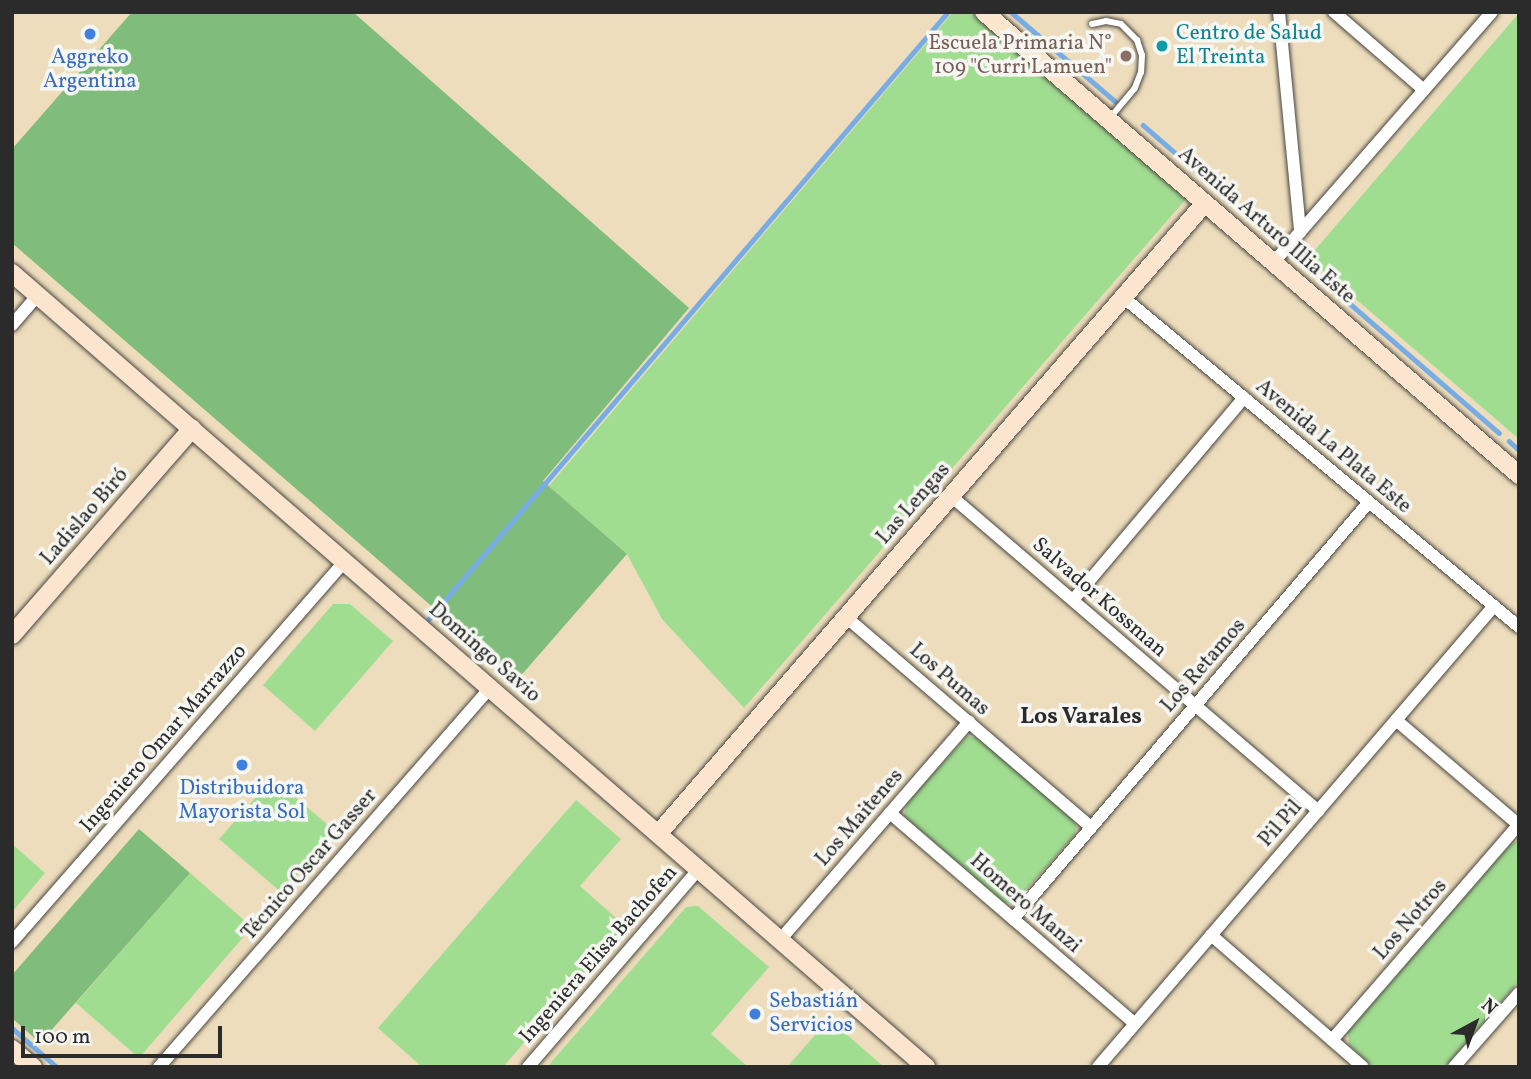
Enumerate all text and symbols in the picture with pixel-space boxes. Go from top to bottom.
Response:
place label: Centro de Salud El Treinta [1176,21,1322,71]
marker: Aggreko Argentina [82,26,98,42]
place label: Escuela Primaria N° 109 "Curri Lamuen" [928,31,1112,81]
marker: Centro de Salud El Treinta [1154,38,1170,54]
place label: Aggreko Argentina [43,45,137,95]
marker: Escuela Primaria N° 109 "Curri Lamuen" [1118,48,1134,64]
street label: Avenida Arturo Illia Este [1172,142,1360,310]
street label: Avenida La Plata Este [1250,375,1416,519]
street label: Las Lengas [872,458,956,550]
street label: Ladislao Biró [36,463,134,571]
street label: Salvador Kossman [1027,533,1171,663]
street label: Domingo Savio [423,598,545,708]
street label: Los Retamos [1156,614,1252,718]
street label: Los Pumas [904,638,994,722]
street label: Ingeniero Omar Marrazzo [75,640,253,838]
district label: Los Varales [1020,703,1142,731]
marker: Distribuidora Mayorista Sol [234,757,250,773]
street label: Los Maitenes [811,764,909,872]
place label: Distribuidora Mayorista Sol [179,776,305,826]
street label: Técnico Oscar Gasser [237,784,383,946]
street label: Pil Pil [1254,795,1308,853]
street label: Homero Manzi [964,849,1086,959]
street label: Ingeniera Elisa Bachofen [515,861,683,1049]
street label: Los Notros [1369,874,1453,966]
north arrow [1440,988,1510,1058]
place label: Sebastián Servicios [769,989,858,1039]
text: N [1475,993,1503,1021]
marker: Sebastián Servicios [747,1006,763,1022]
scale bar [24,1012,226,1056]
text: 100 m [34,1023,91,1052]

